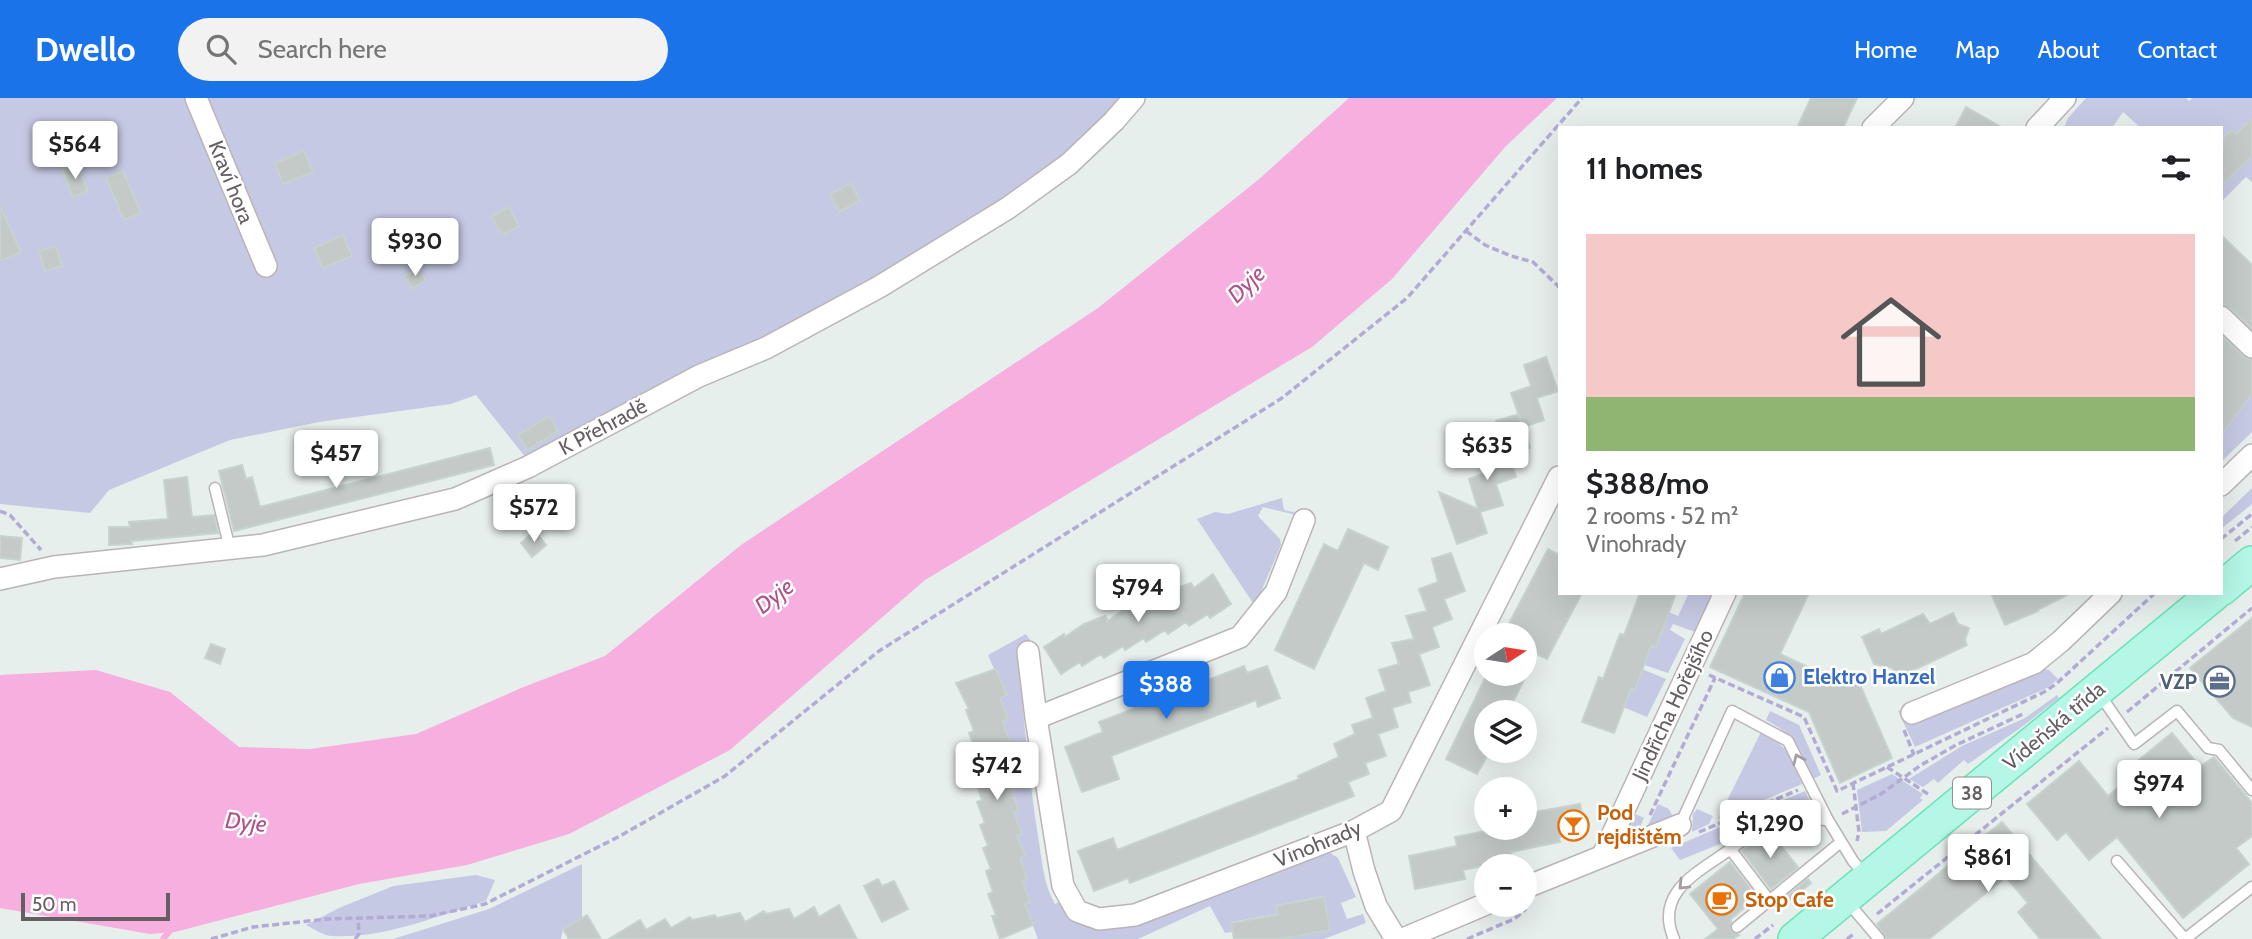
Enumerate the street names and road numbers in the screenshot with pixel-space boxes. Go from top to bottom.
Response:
street label: Kraví hora [204,137,259,227]
street label: K Přehradě [554,393,651,460]
street label: Jindřicha Hořejšího [1626,625,1719,786]
street label: Vídeňská třída [1998,676,2110,775]
road number: 38 [1953,778,1991,808]
street label: Vinohrady [1271,815,1365,872]

